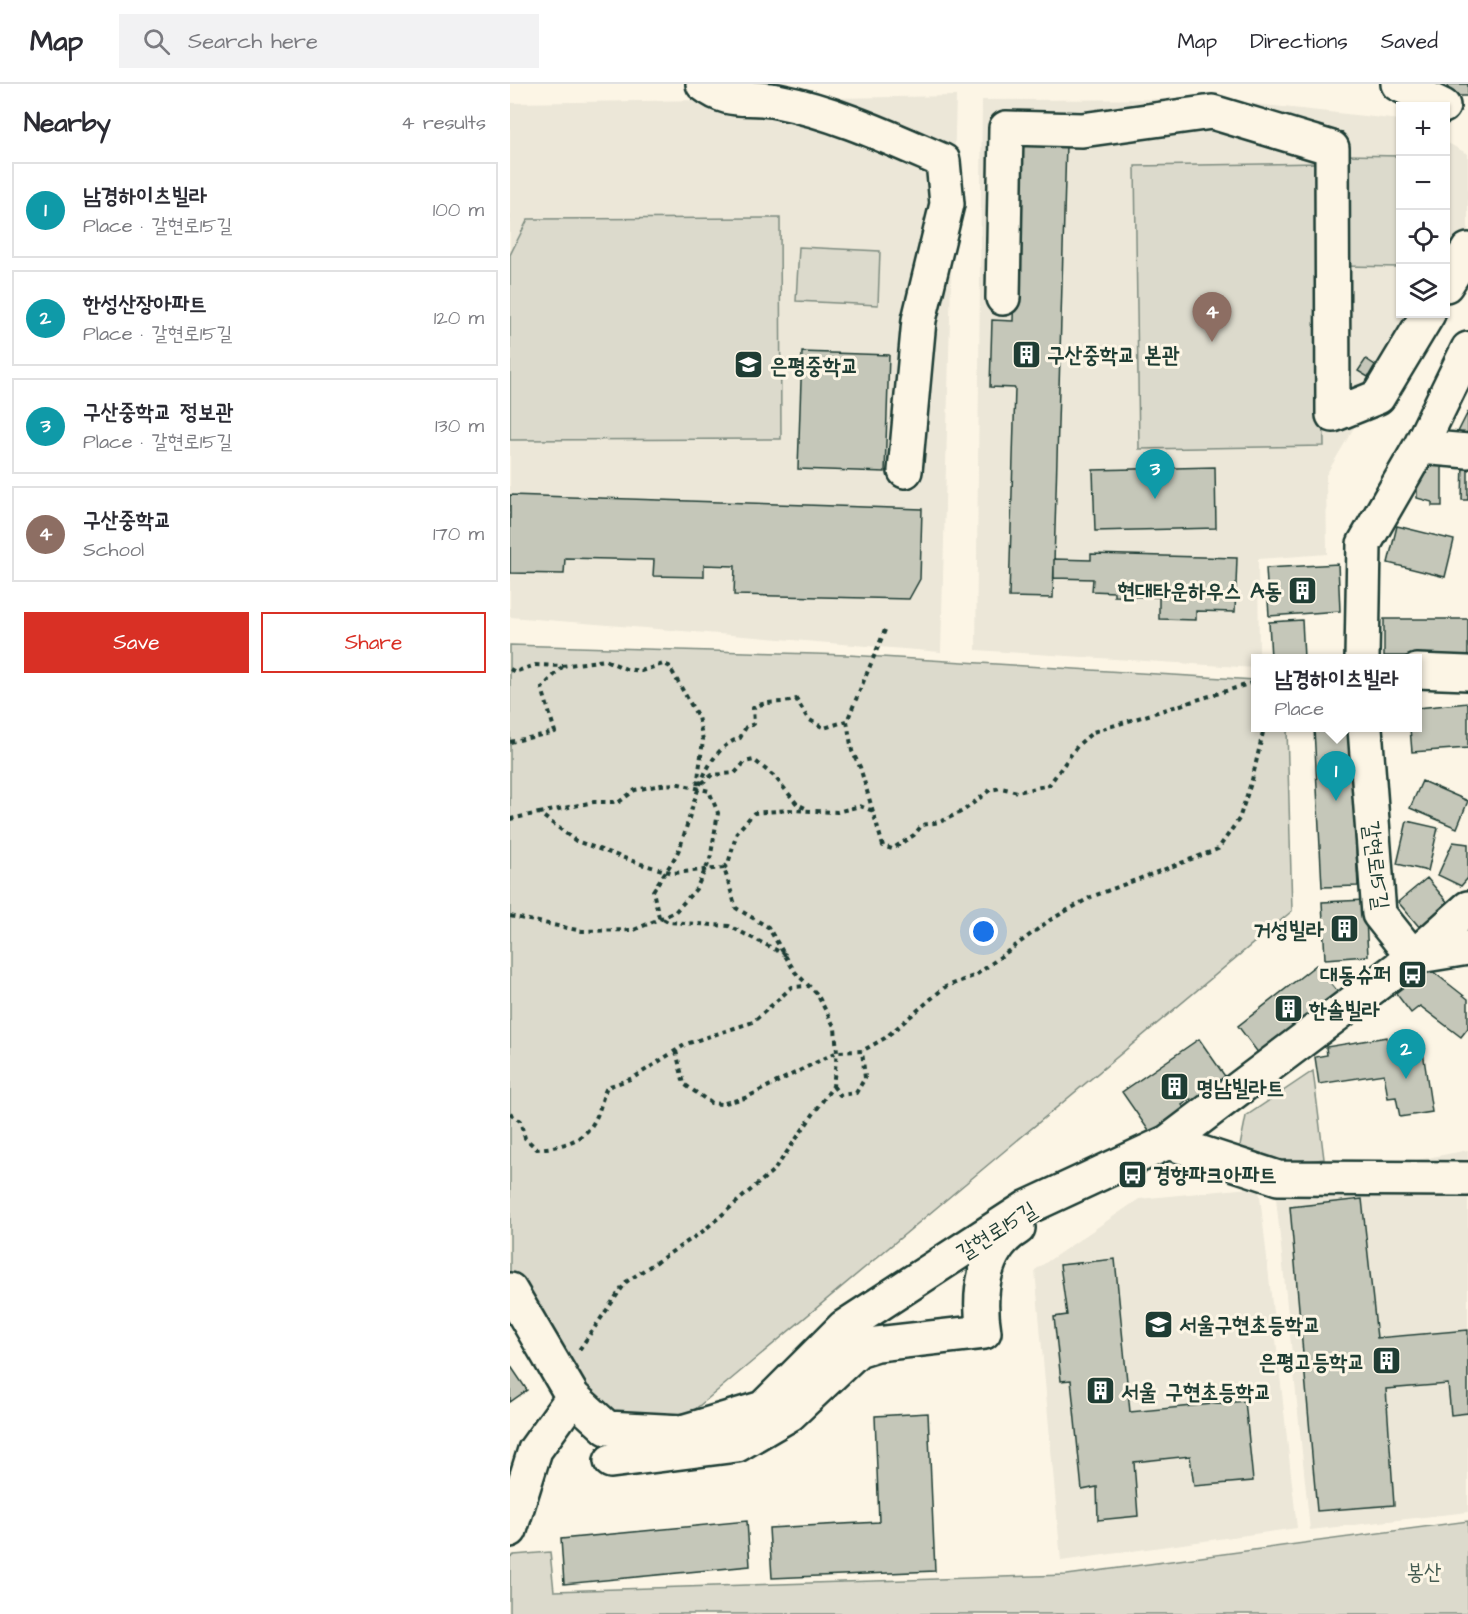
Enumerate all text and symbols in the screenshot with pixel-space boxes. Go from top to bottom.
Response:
search box [119,14,539,68]
text: Map [30,22,83,61]
icon: search [140,25,173,58]
text: Search here [188,26,318,57]
text: Map [1177,27,1217,56]
text: Directions [1250,27,1348,56]
text: Saved [1381,27,1438,56]
map controls [1396,102,1450,318]
button: + [1396,102,1450,156]
text: Nearby [24,105,111,141]
text: 4 results [401,109,486,137]
button: − [1396,156,1450,210]
text: 남경하이츠빌라 [83,181,207,212]
text: 1 [44,196,47,224]
text: 100 m [433,196,484,224]
button: locate [1396,210,1450,264]
text: Place · 갈현로15길 [83,212,232,240]
button: layers [1396,264,1450,318]
text: 한성산장아파트 [83,289,207,320]
pin: 4 [1192,292,1232,342]
text: 2 [40,304,51,332]
text: 120 m [434,304,484,332]
text: Place · 갈현로15길 [83,320,232,348]
building icon: 구산중학교 본관 [1010,338,1042,370]
place label: 구산중학교 본관 [1047,340,1180,371]
school or university icon: 은평중학교 [733,349,765,381]
place label: 은평중학교 [770,351,859,382]
text: 구산중학교 정보관 [83,397,233,428]
text: 3 [40,412,51,440]
text: 130 m [435,412,484,440]
text: Place · 갈현로15길 [83,428,232,456]
pin: 3 [1136,450,1174,499]
text: 구산중학교 [83,505,172,536]
text: 4 [39,520,52,548]
text: 170 m [433,520,484,548]
text: School [83,536,144,564]
building icon: 현대타운하우스 A동 [1287,574,1319,606]
place label: 현대타운하우스 A동 [1117,576,1282,607]
button: Save [24,612,249,673]
button: Share [261,612,486,673]
popup [1251,654,1422,732]
text: 남경하이츠빌라 [1275,664,1398,695]
text: Place [1275,695,1324,723]
pin: 1 [1316,752,1356,801]
street label: 갈현로15길 [1355,819,1396,912]
building icon: 거성빌라 [1329,913,1361,945]
place label: 거성빌라 [1253,915,1324,946]
your location [969,917,998,946]
bus stop icon: 대동슈퍼 [1396,958,1428,990]
place label: 대동슈퍼 [1320,960,1391,991]
building icon: 한솔빌라 [1272,993,1304,1025]
place label: 한솔빌라 [1308,995,1380,1026]
pin: 2 [1386,1030,1426,1079]
building icon: 명남빌라트 [1159,1071,1191,1103]
place label: 명남빌라트 [1196,1073,1285,1104]
bus stop icon: 경향파크아파트 [1116,1158,1148,1190]
place label: 경향파크아파트 [1153,1160,1277,1191]
street label: 갈현로15길 [951,1194,1043,1268]
school or university icon: 서울구현초등학교 [1142,1308,1174,1340]
place label: 서울구현초등학교 [1179,1310,1321,1341]
building icon: 은평고등학교 [1370,1345,1402,1377]
place label: 은평고등학교 [1259,1347,1365,1378]
building icon: 서울 구현초등학교 [1084,1375,1116,1407]
place label: 서울 구현초등학교 [1121,1377,1271,1408]
park label: 봉산 [1406,1557,1442,1588]

